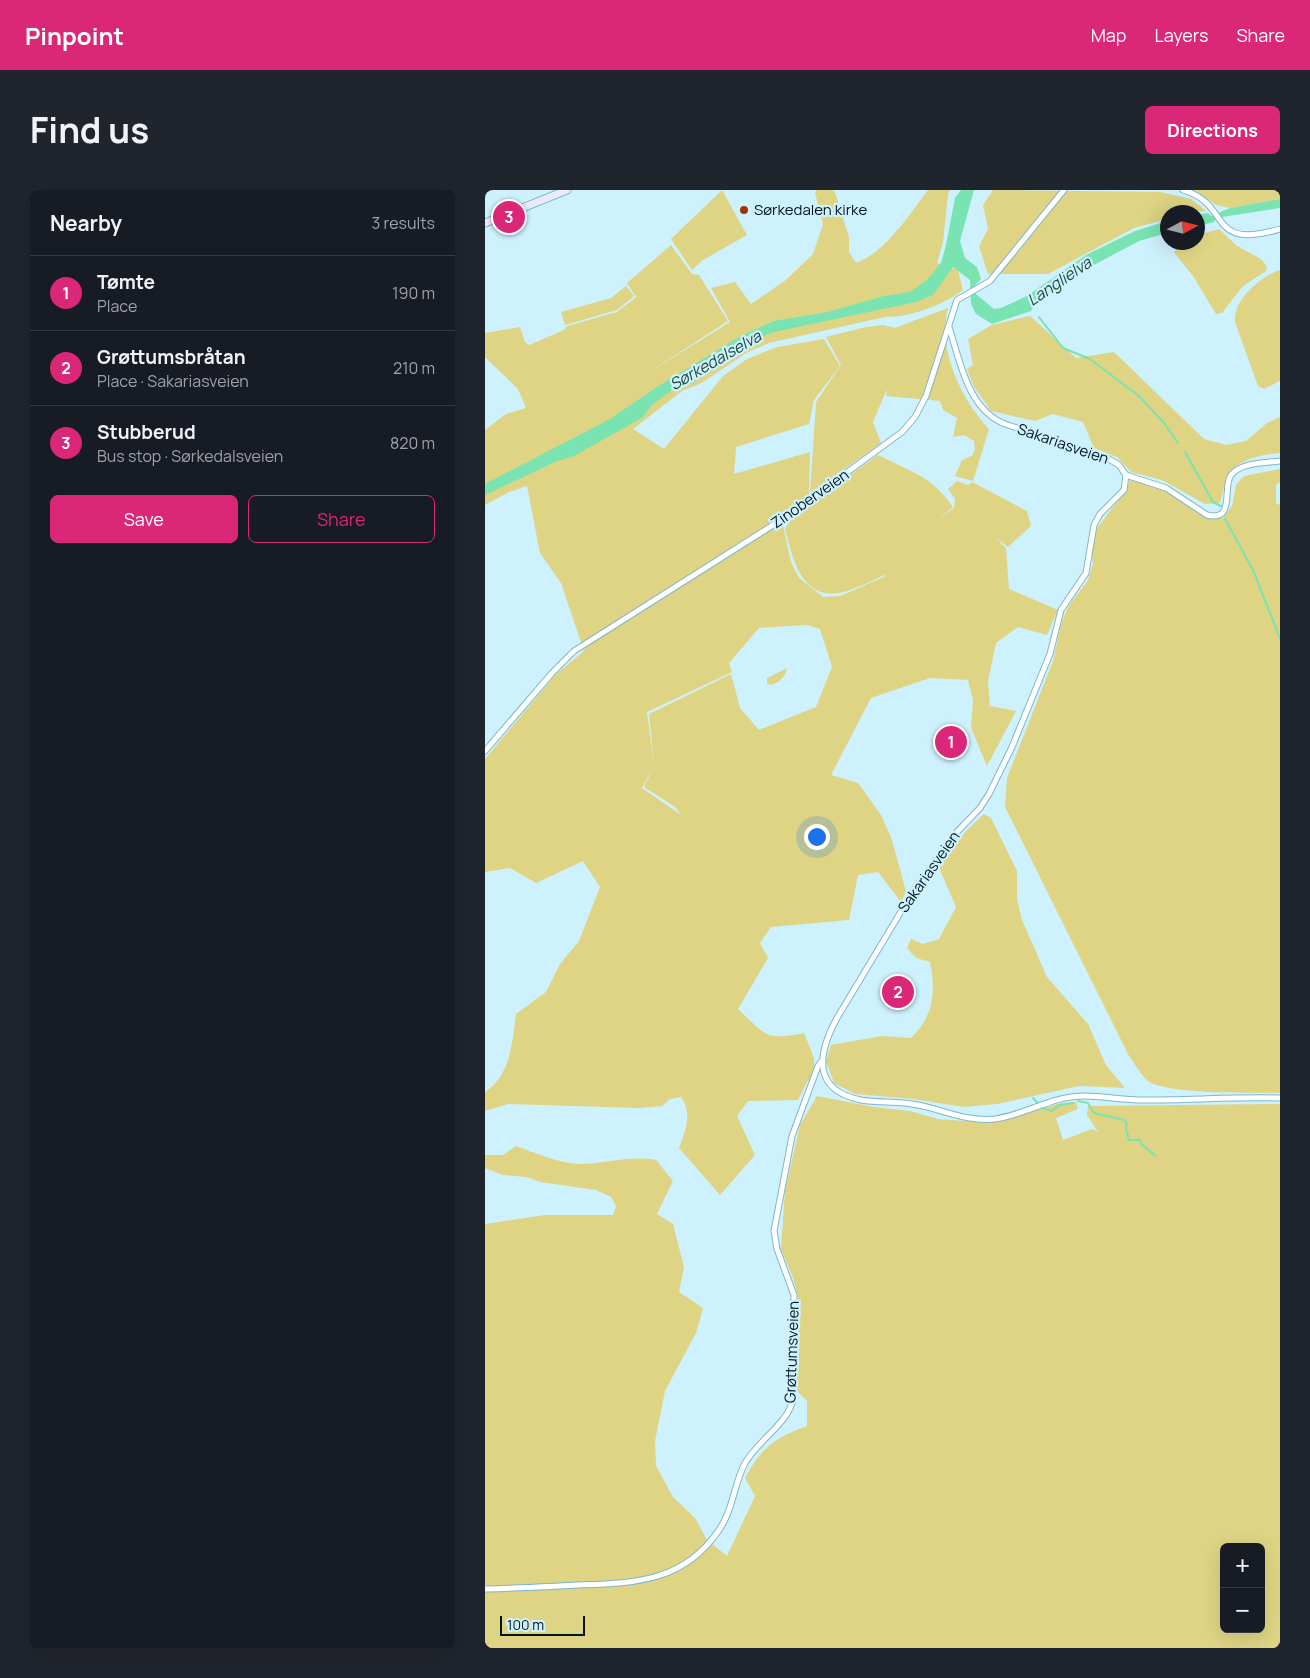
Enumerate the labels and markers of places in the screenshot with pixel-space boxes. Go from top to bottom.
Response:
pin: 3 [493,198,525,236]
place label: Sørkedalen kirke [754,199,867,220]
marker: Sørkedalen kirke [738,204,750,216]
pin: 1 [935,723,967,761]
pin: 2 [882,973,914,1011]

